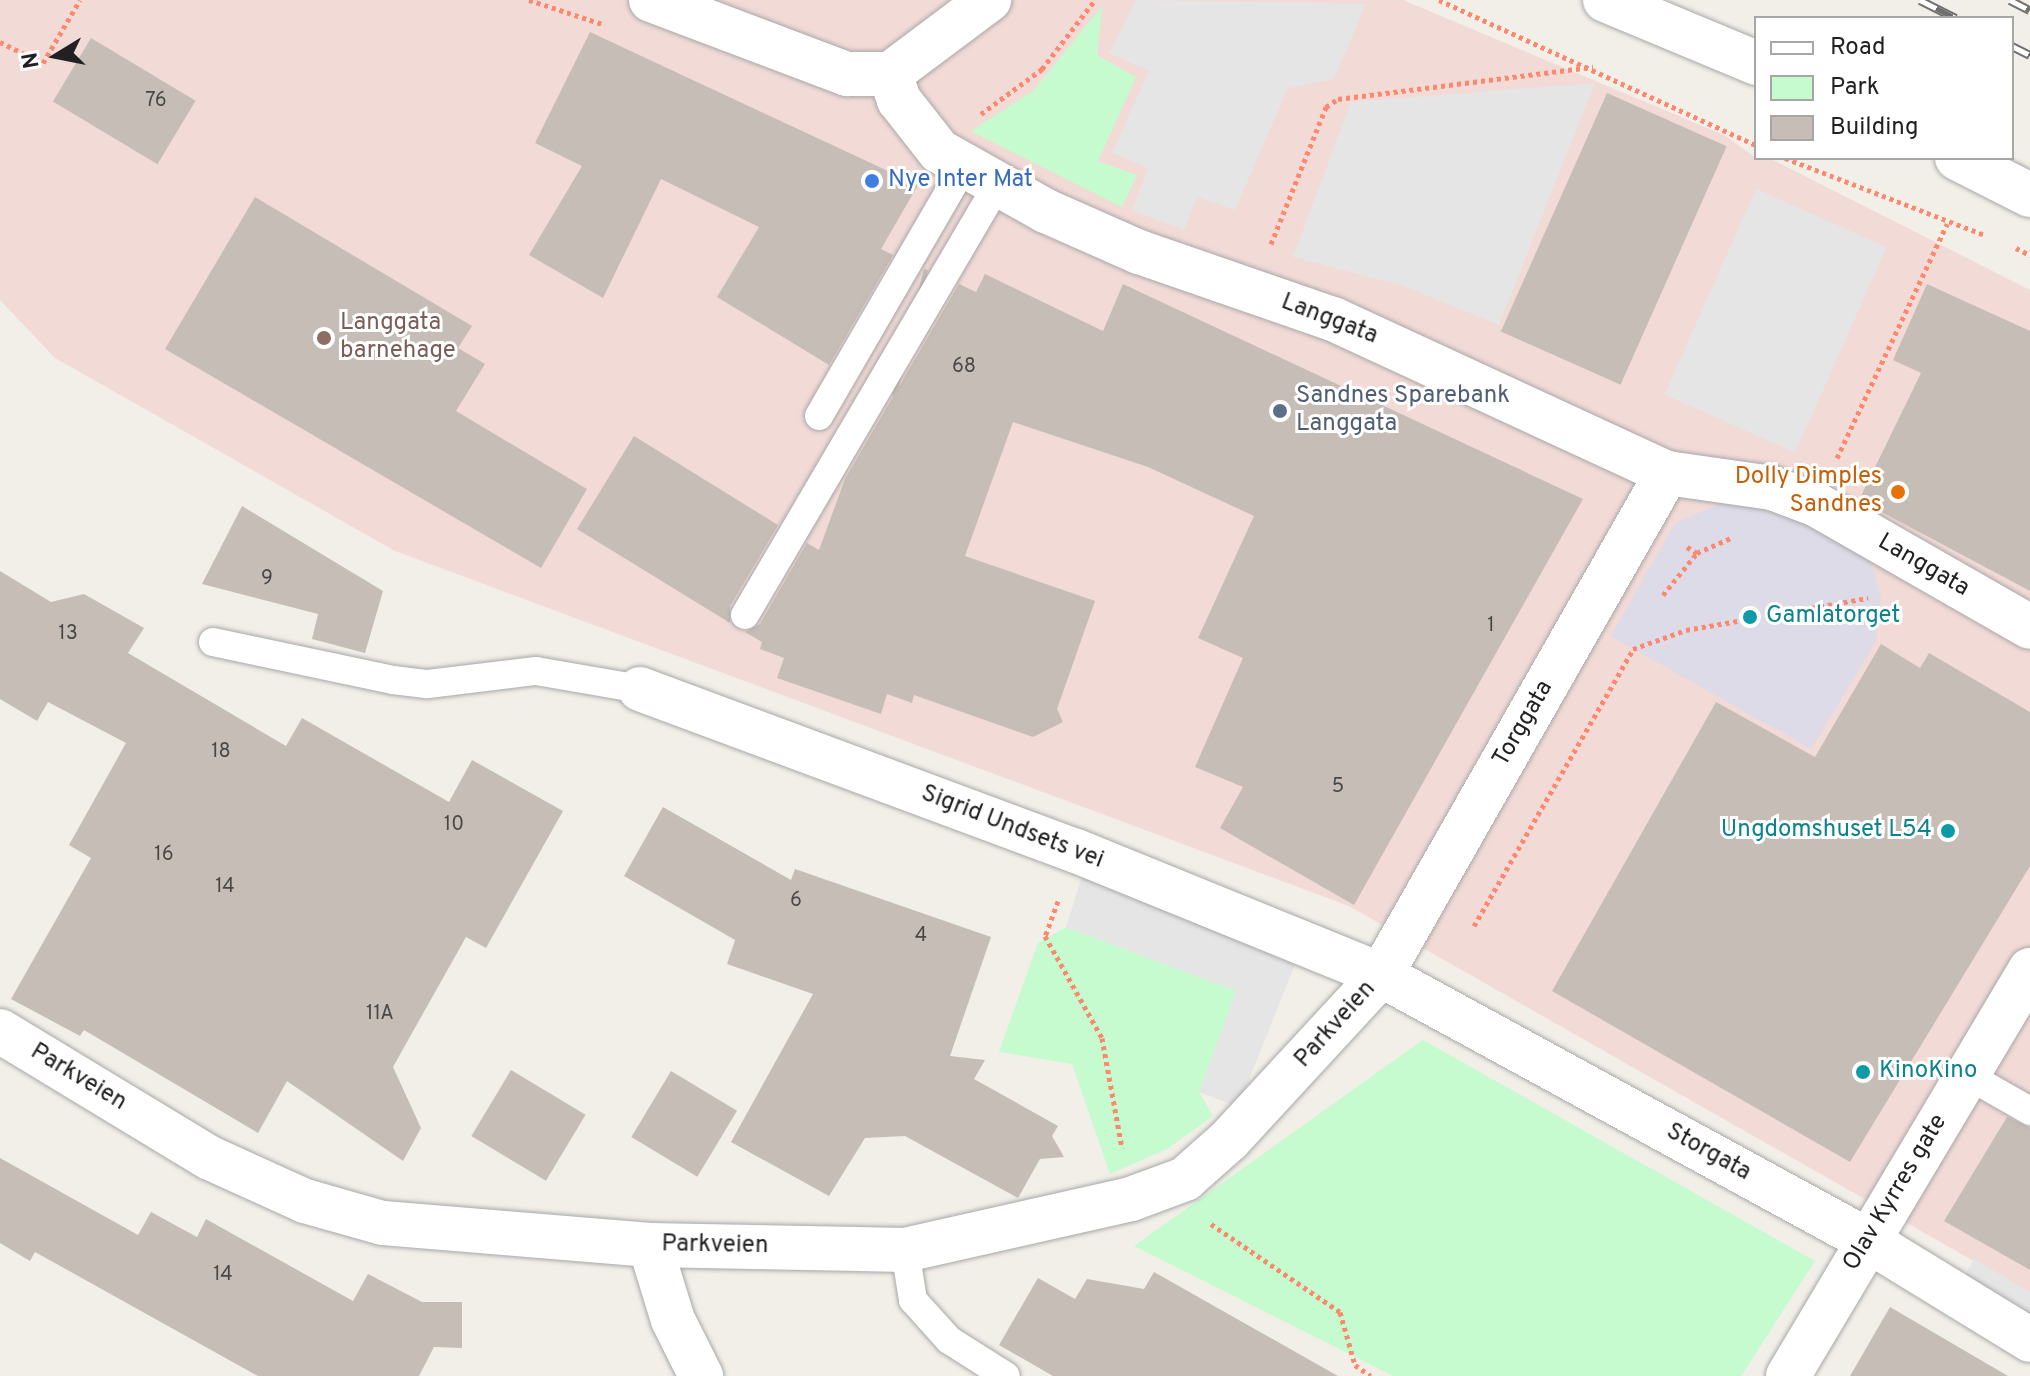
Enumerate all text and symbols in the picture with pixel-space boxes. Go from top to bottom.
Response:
north arrow [16,16,96,96]
legend [1754,16,2014,160]
text: Road [1830,33,1886,63]
text: N [17,50,47,70]
text: Park [1830,73,1880,103]
house number: 76 [145,89,167,113]
text: Building [1830,113,1919,143]
place label: Nye Inter Mat [888,167,1033,195]
marker: Nye Inter Mat [863,172,881,190]
street label: Langgata [1277,288,1381,352]
place label: Langgata barnehage [340,310,456,366]
marker: Langgata barnehage [315,329,333,347]
house number: 68 [952,355,976,379]
place label: Sandnes Sparebank Langgata [1296,383,1510,439]
marker: Sandnes Sparebank Langgata [1271,402,1289,420]
place label: Dolly Dimples Sandnes [1735,464,1882,520]
marker: Dolly Dimples Sandnes [1889,483,1907,501]
street label: Langgata [1872,528,1974,604]
house number: 9 [261,567,273,591]
place label: Gamlatorget [1766,603,1900,631]
marker: Gamlatorget [1741,608,1759,626]
house number: 1 [1487,614,1495,638]
house number: 13 [58,622,78,646]
street label: Torggata [1488,676,1560,772]
house number: 18 [211,740,231,764]
house number: 5 [1332,775,1344,799]
street label: Sigrid Undsets vei [917,780,1107,876]
house number: 10 [444,813,464,837]
place label: Ungdomshuset L54 [1721,817,1932,845]
marker: Ungdomshuset L54 [1939,822,1957,840]
house number: 16 [154,843,174,867]
house number: 14 [215,875,235,899]
house number: 6 [790,889,802,913]
house number: 4 [915,924,927,948]
street label: Parkveien [1289,976,1383,1074]
house number: 11A [366,1002,394,1026]
street label: Parkveien [25,1038,131,1118]
place label: KinoKino [1879,1058,1977,1086]
marker: KinoKino [1854,1063,1872,1081]
street label: Olav Kyrres gate [1838,1110,1954,1276]
street label: Storgata [1661,1118,1755,1188]
street label: Parkveien [661,1231,769,1261]
house number: 14 [213,1263,233,1287]

